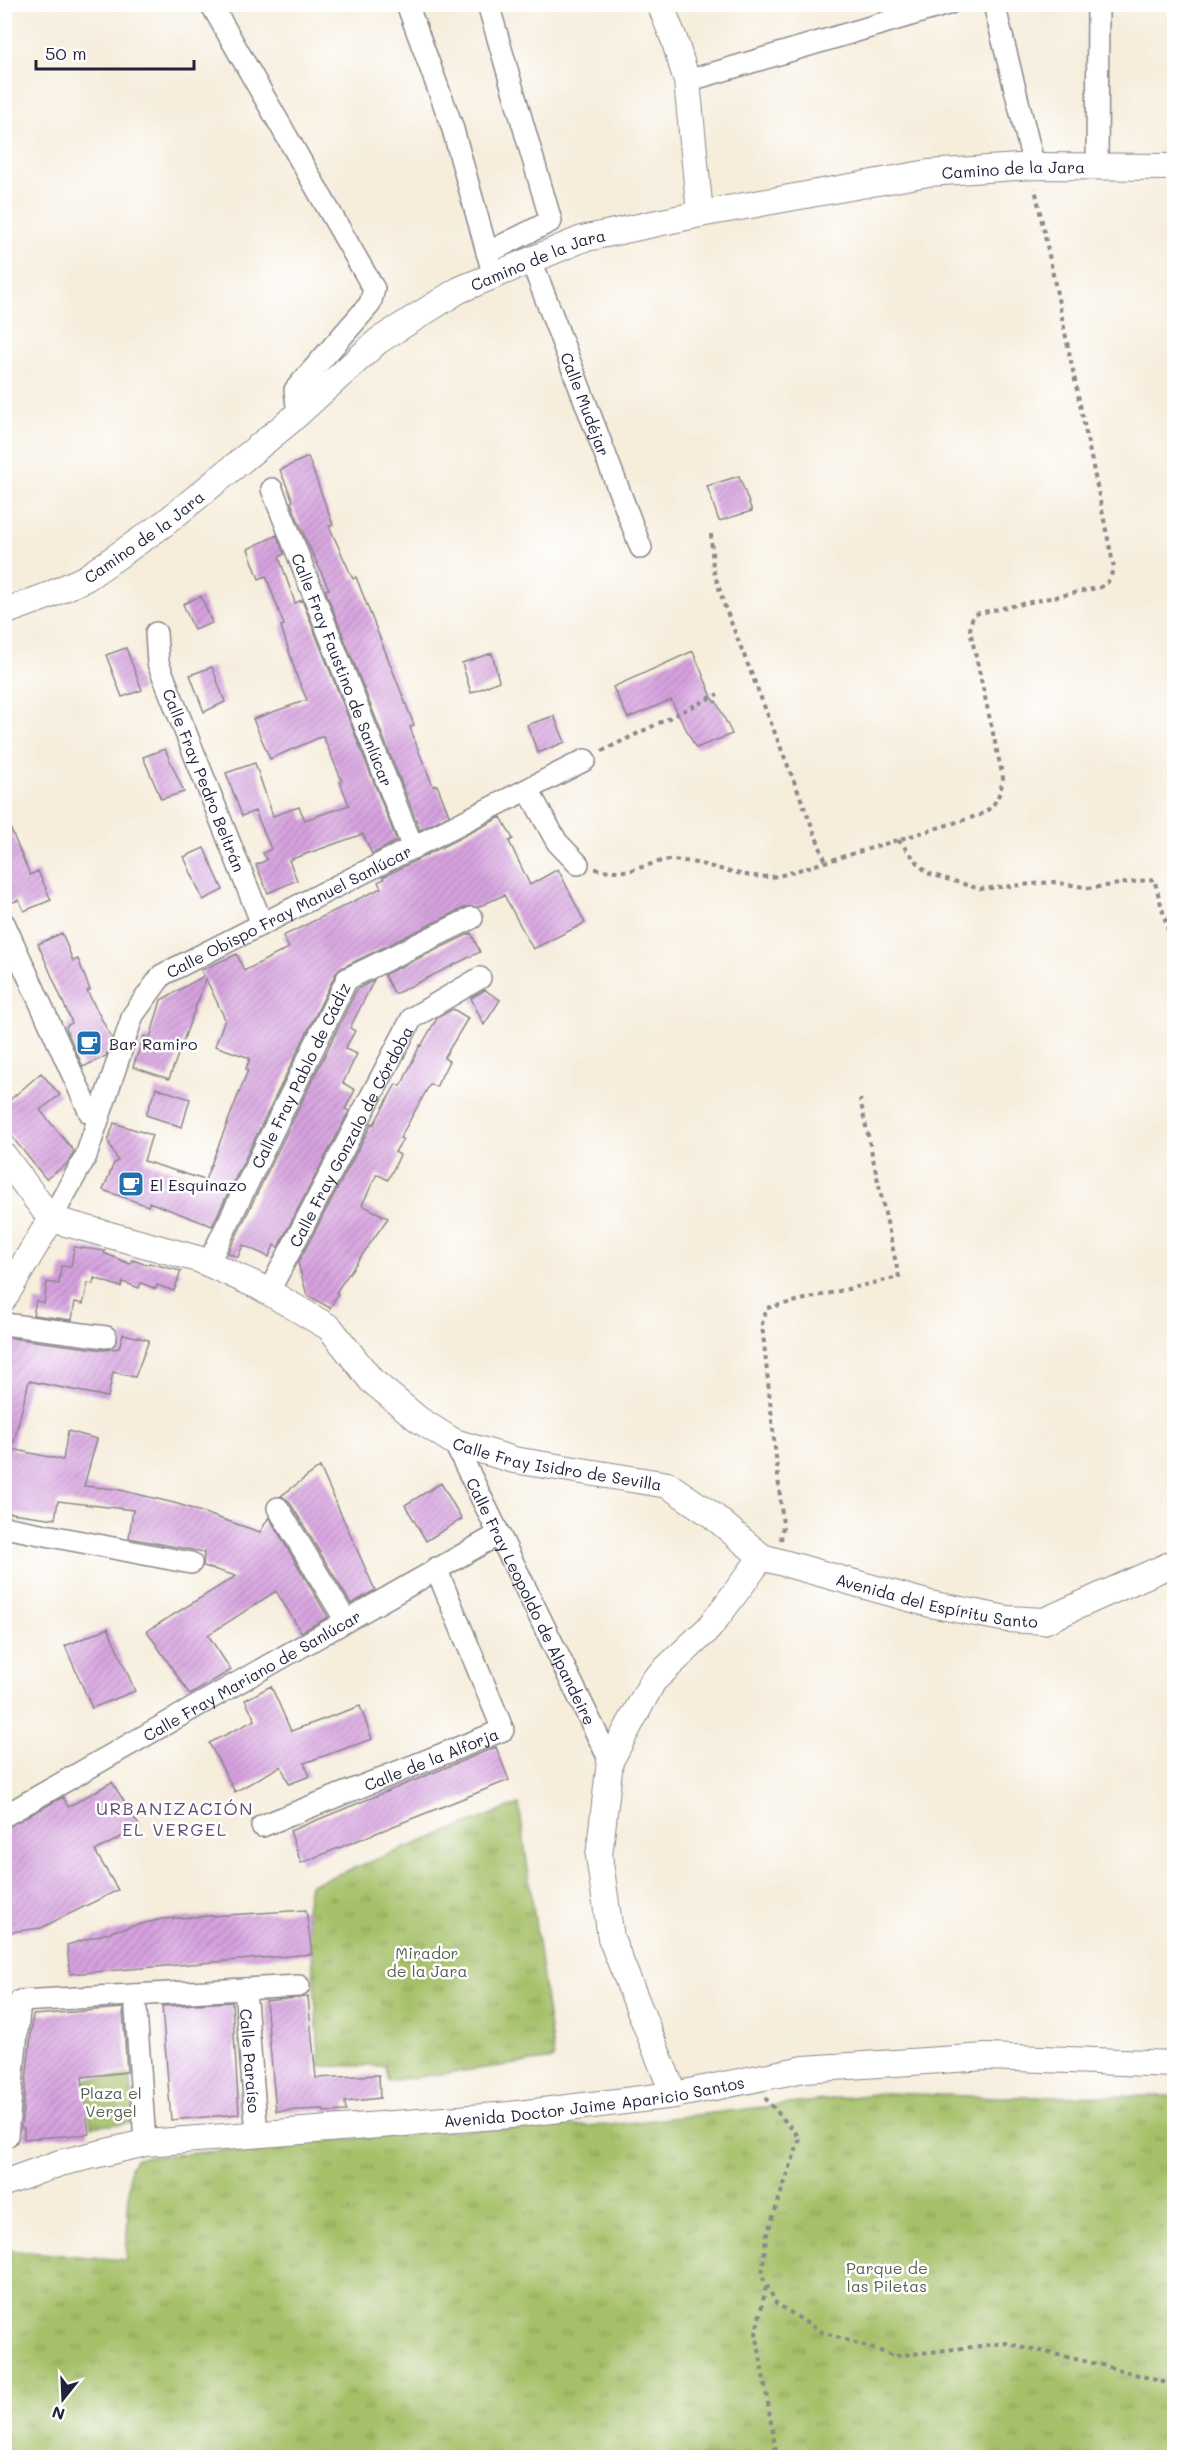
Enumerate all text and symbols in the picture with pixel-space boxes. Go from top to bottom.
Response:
scale bar [36,33,194,71]
text: 50 m [45,41,87,65]
street label: Camino de la Jara [941,155,1085,183]
street label: Camino de la Jara [467,224,607,295]
street label: Calle Mudéjar [557,349,615,459]
street label: Camino de la Jara [79,485,208,587]
street label: Calle Fray Faustino de Sanlúcar [288,550,398,789]
street label: Calle Fray Pedro Beltrán [159,685,251,875]
street label: Calle Obispo Fray Manuel Sanlúcar [162,840,415,982]
street label: Calle Fray Pablo de Cádiz [246,979,354,1172]
street label: Calle Fray Gonzalo de Córdoba [284,1022,417,1250]
cafe icon: Bar Ramiro [74,1028,104,1058]
place label: Bar Ramiro [109,1033,197,1054]
cafe icon: El Esquinazo [116,1169,146,1199]
place label: El Esquinazo [150,1174,246,1195]
street label: Calle Fray Isidro de Sevilla [450,1432,664,1494]
street label: Calle Fray Leopoldo de Alpandeire [462,1474,601,1728]
street label: Avenida del Espíritu Santo [834,1568,1038,1631]
street label: Calle Fray Mariano de Sanlúcar [139,1605,364,1745]
street label: Calle de la Alforja [361,1722,501,1795]
district label: URBANIZACIÓN EL VERGEL [96,1796,254,1841]
park label: Mirador de la Jara [386,1942,468,1981]
street label: Calle Paraíso [236,2008,266,2114]
street label: Avenida Doctor Jaime Aparicio Santos [443,2071,746,2131]
park label: Plaza el Vergel [80,2082,142,2121]
park label: Parque de las Piletas [846,2257,928,2296]
north arrow [33,2369,93,2429]
text: N [49,2402,67,2426]

